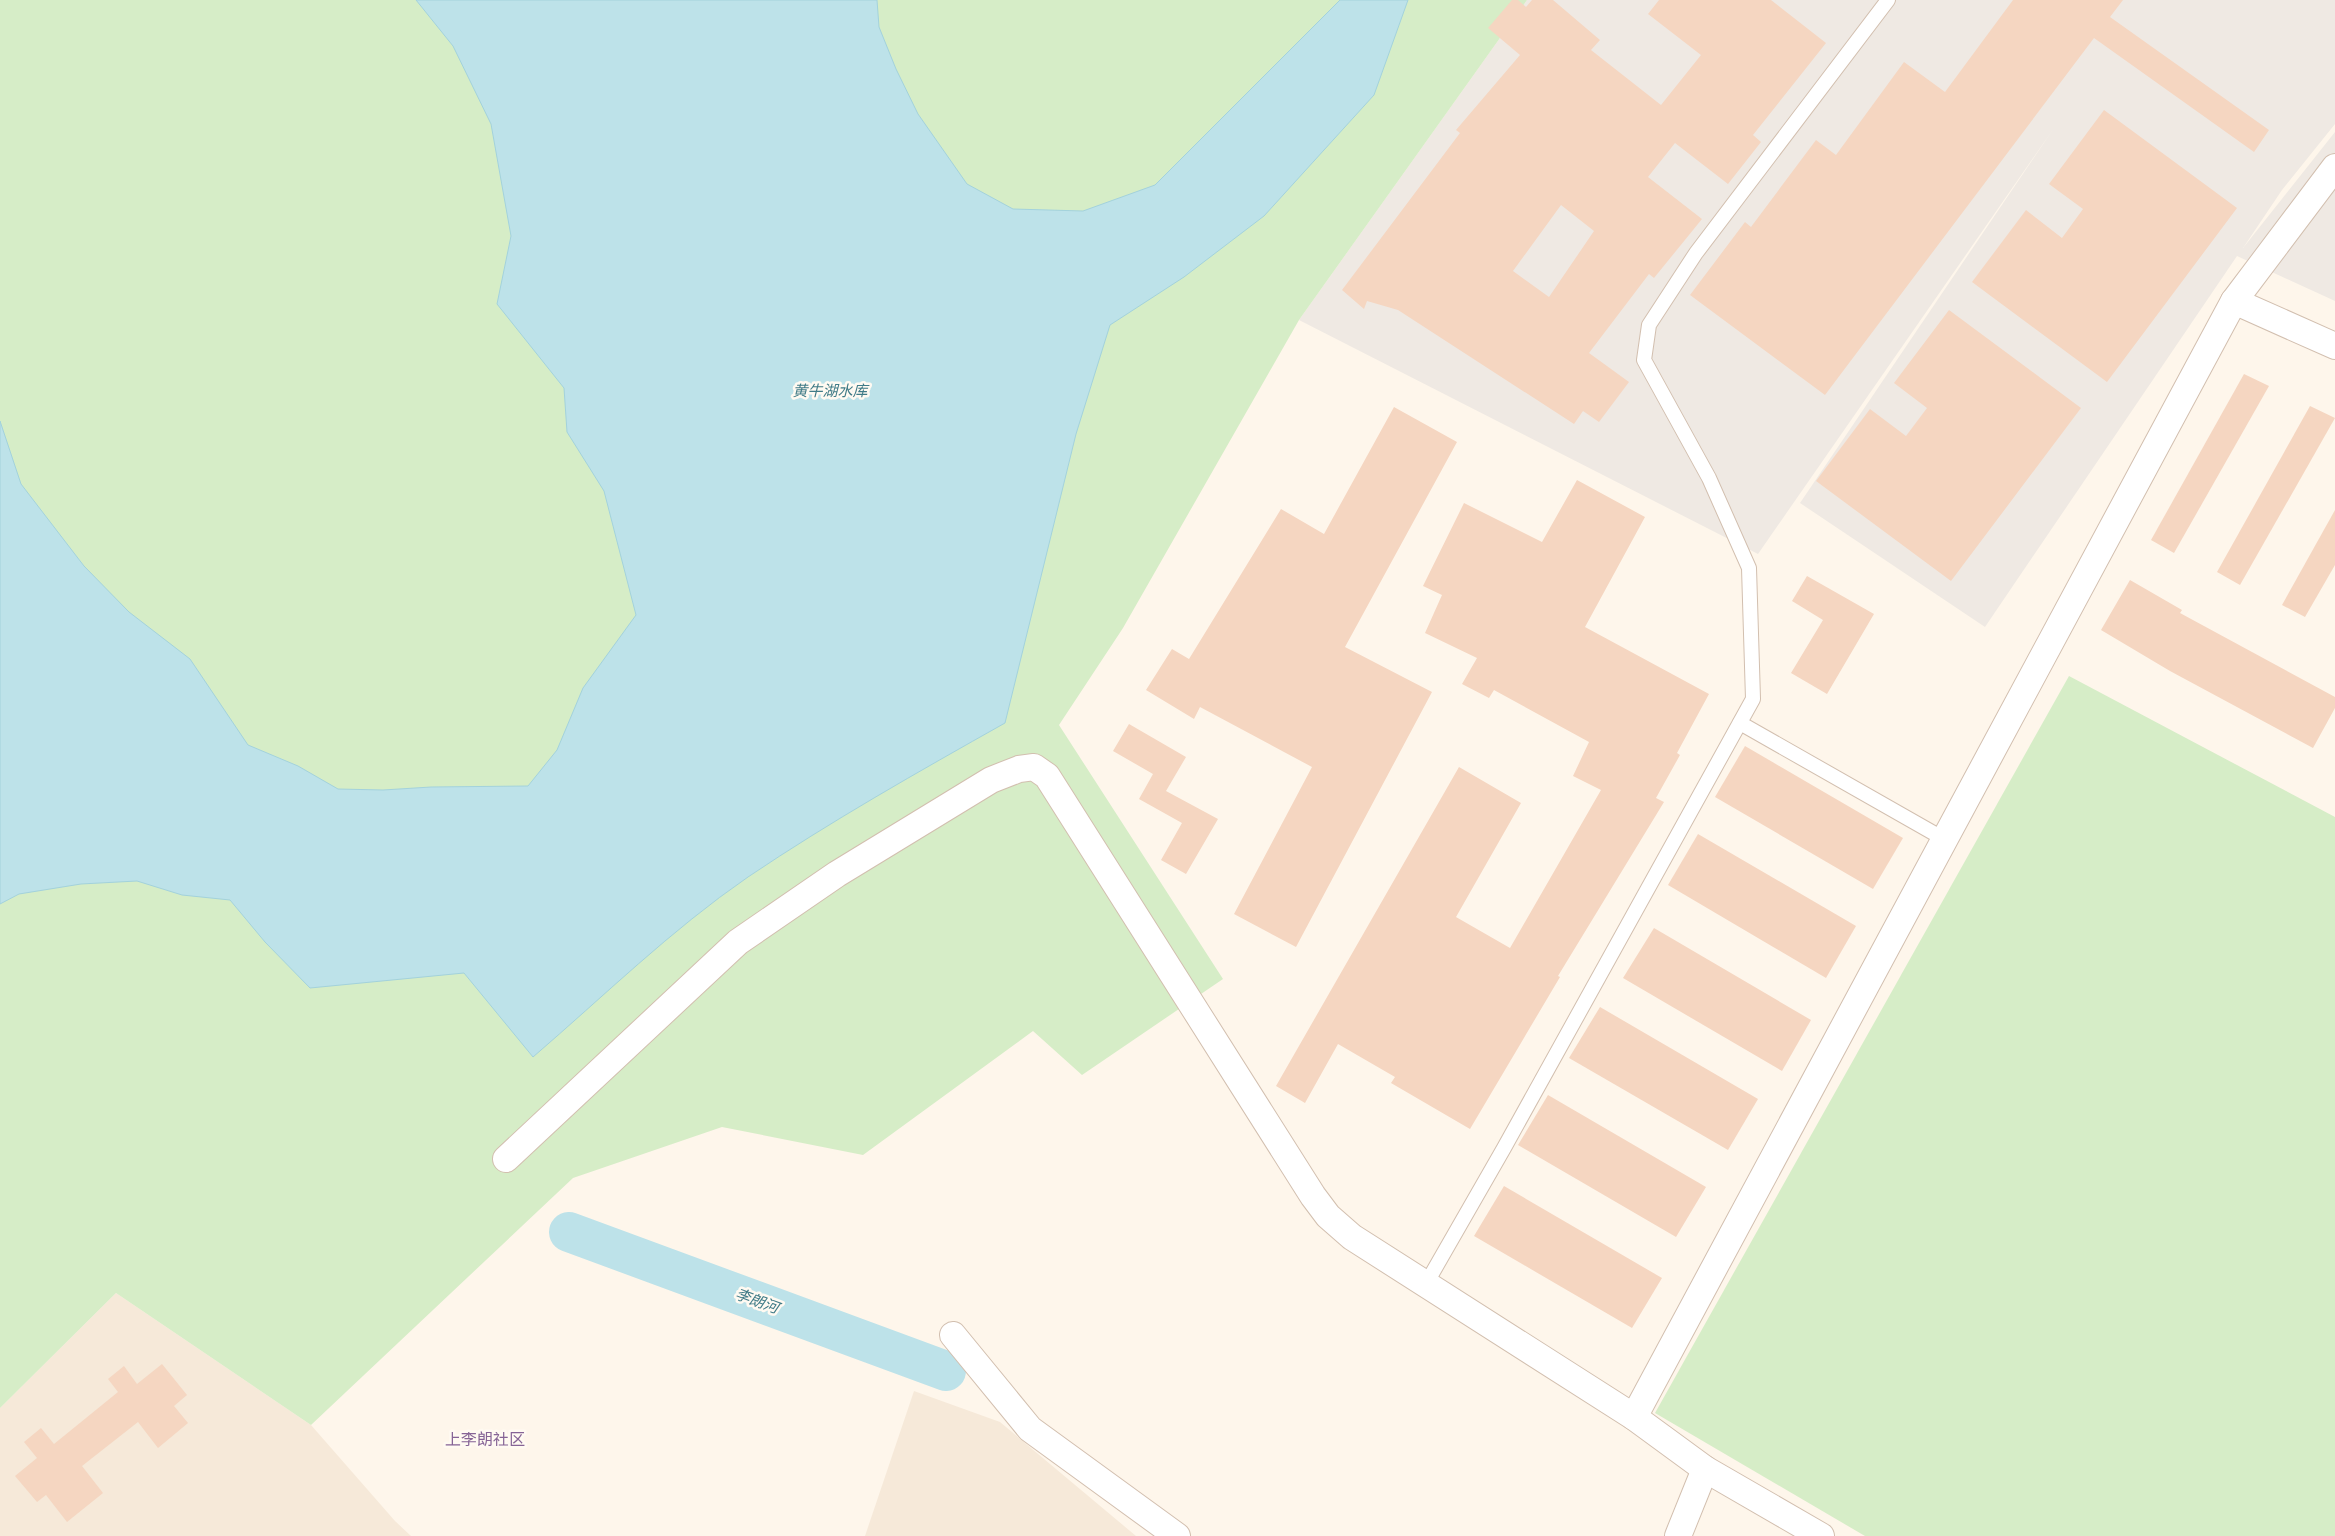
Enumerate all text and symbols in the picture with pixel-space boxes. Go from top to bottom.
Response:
water label: 黄牛湖水库 [792,382,870,400]
water label: 李朗河 [733,1285,784,1318]
district label: 上李朗社区 [445,1430,525,1449]

